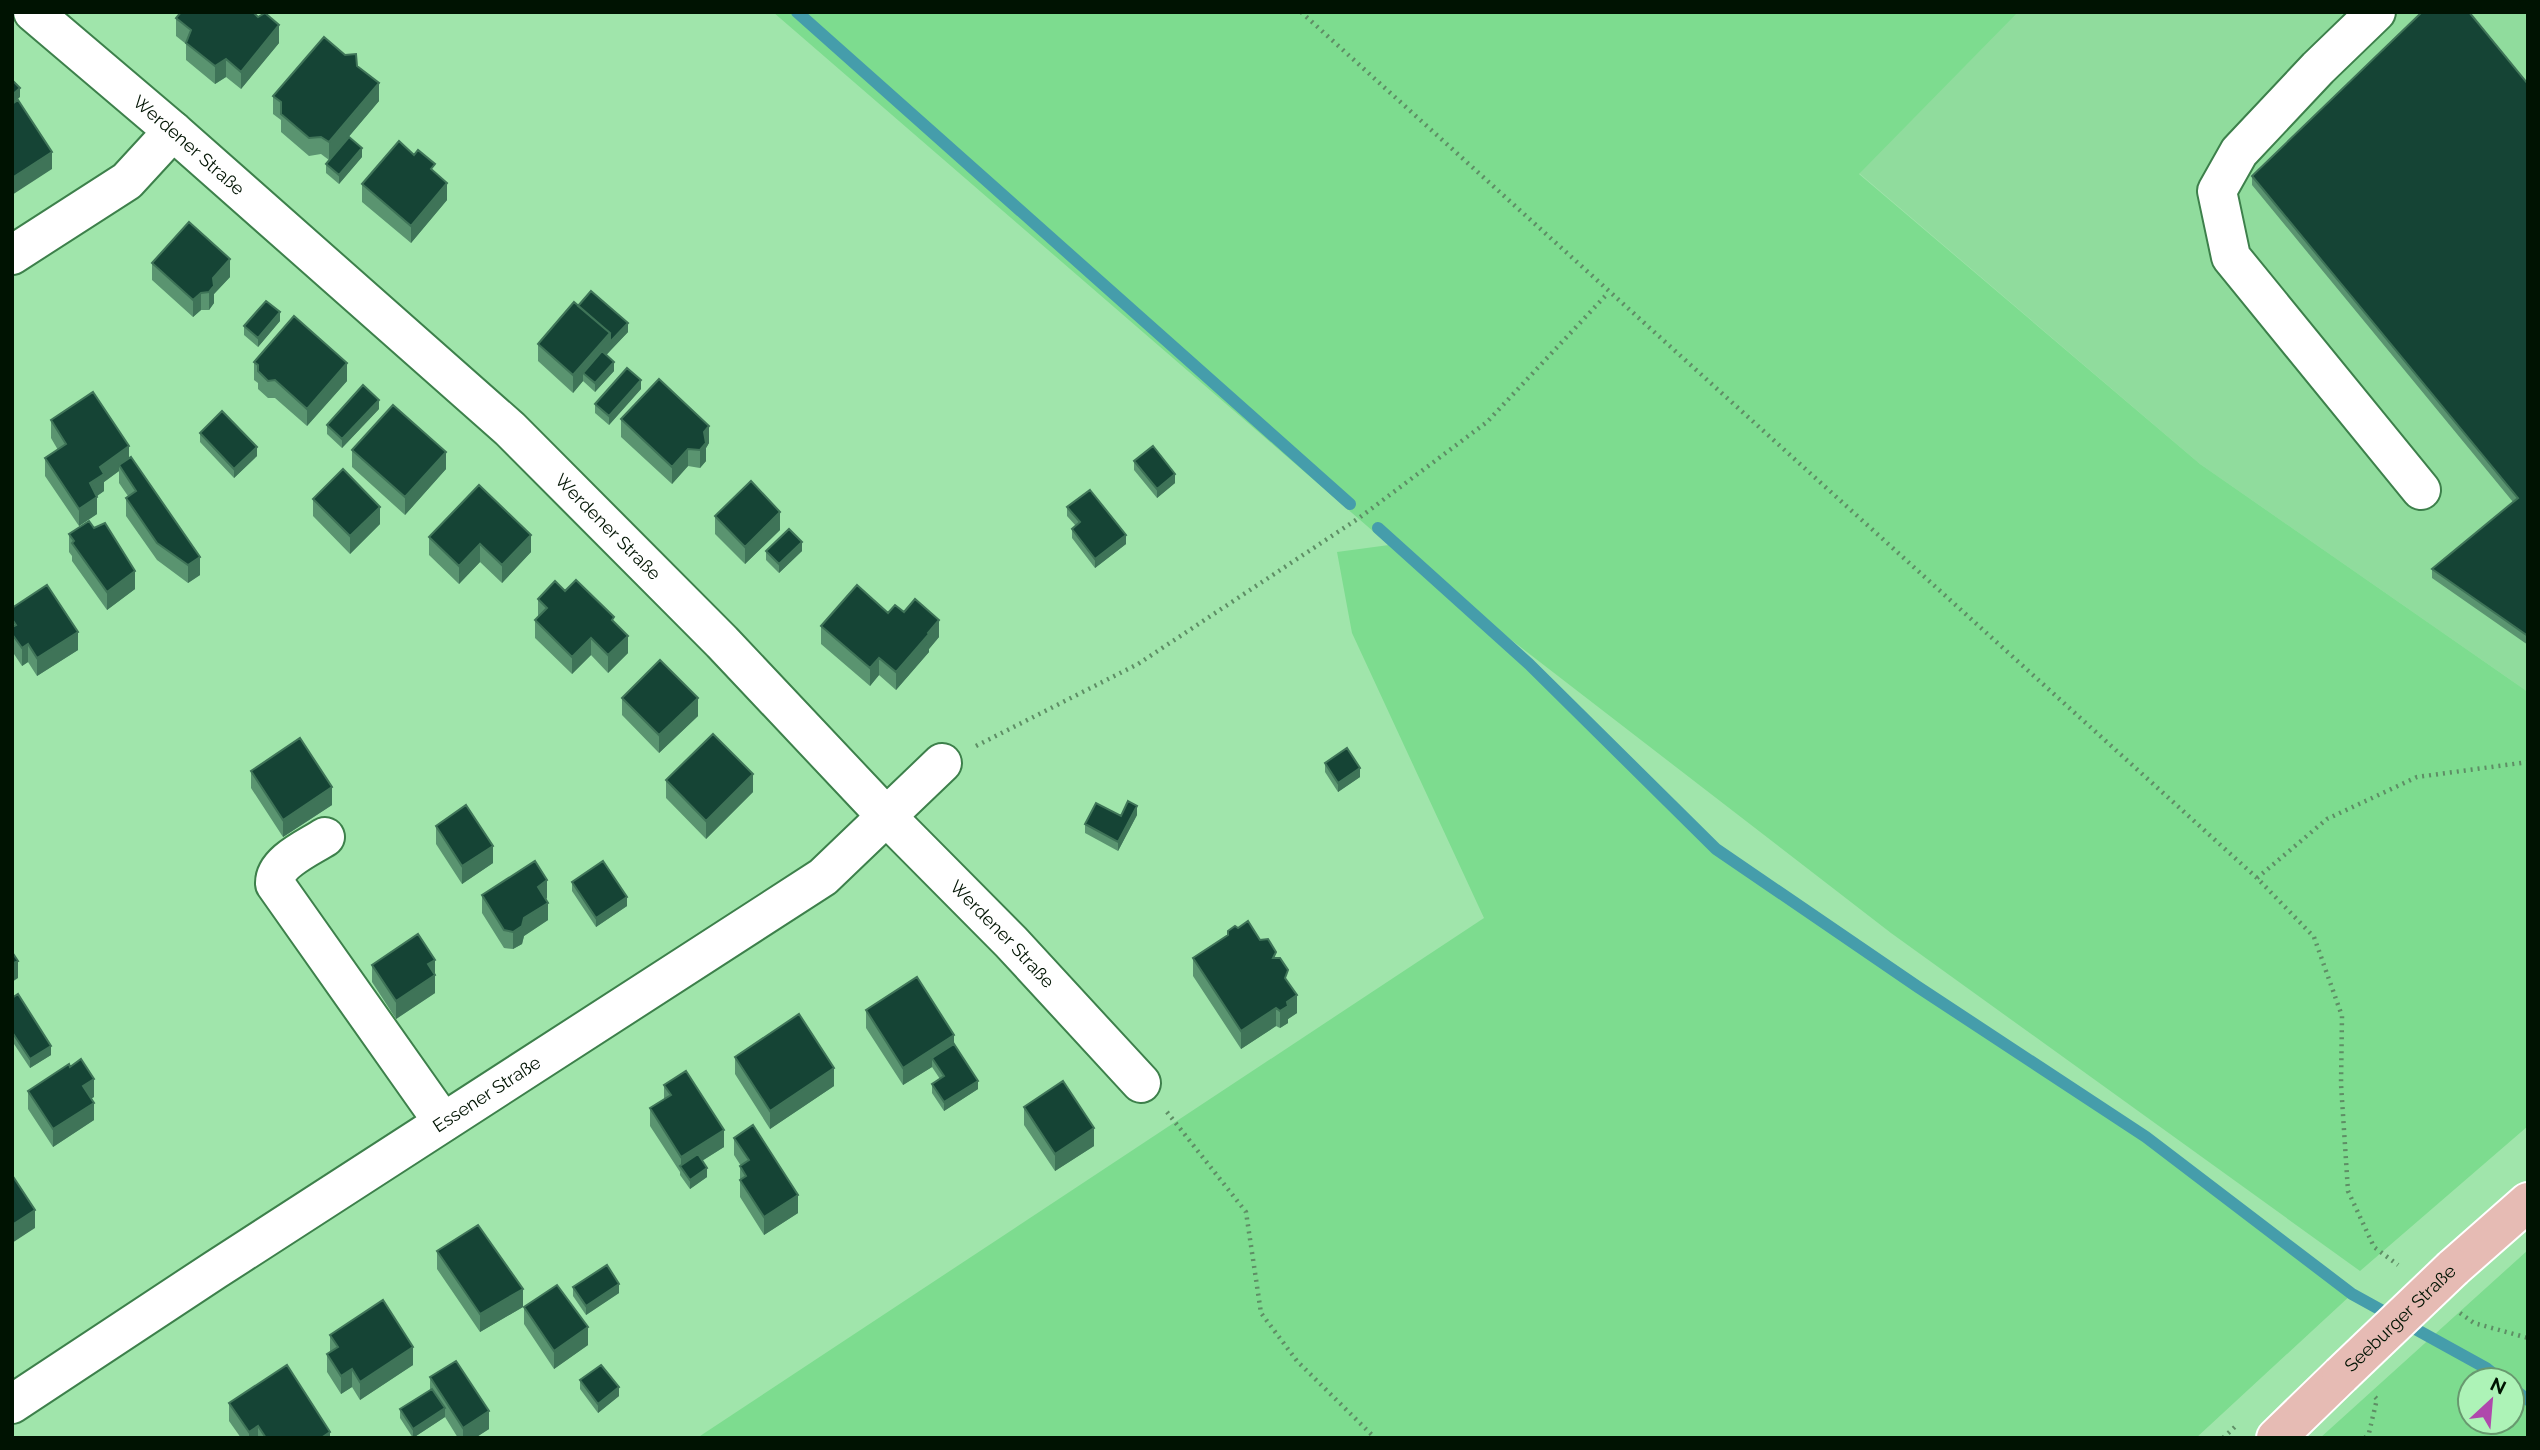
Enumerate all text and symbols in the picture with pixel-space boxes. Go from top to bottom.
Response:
street label: Werdener Straße [129,91,249,200]
street label: Werdener Straße [551,469,665,584]
street label: Werdener Straße [946,876,1059,992]
street label: Essener Straße [429,1051,545,1136]
street label: Seeburger Straße [2340,1260,2460,1376]
north arrow [2456,1366,2526,1436]
text: N [2487,1373,2510,1399]

